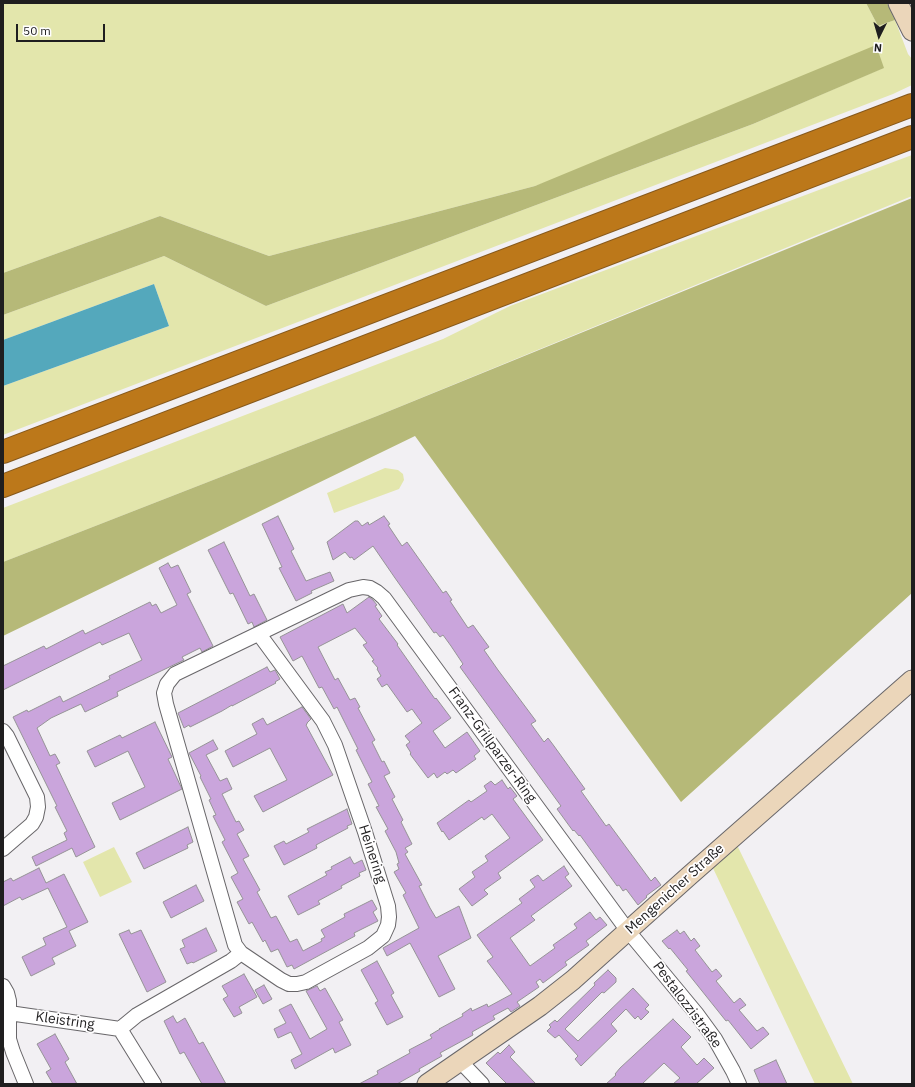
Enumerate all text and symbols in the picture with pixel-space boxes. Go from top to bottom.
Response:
scale bar [18,16,107,42]
north arrow [859,16,899,56]
text: 50 m [23,23,51,38]
text: N [873,41,883,55]
street label: Franz-Grillparzer-Ring [444,684,540,806]
street label: Heinering [355,823,389,885]
street label: Mengenicher Straße [622,840,728,938]
street label: Pestalozzistraße [649,958,725,1052]
street label: Kleistring [34,1009,96,1033]

